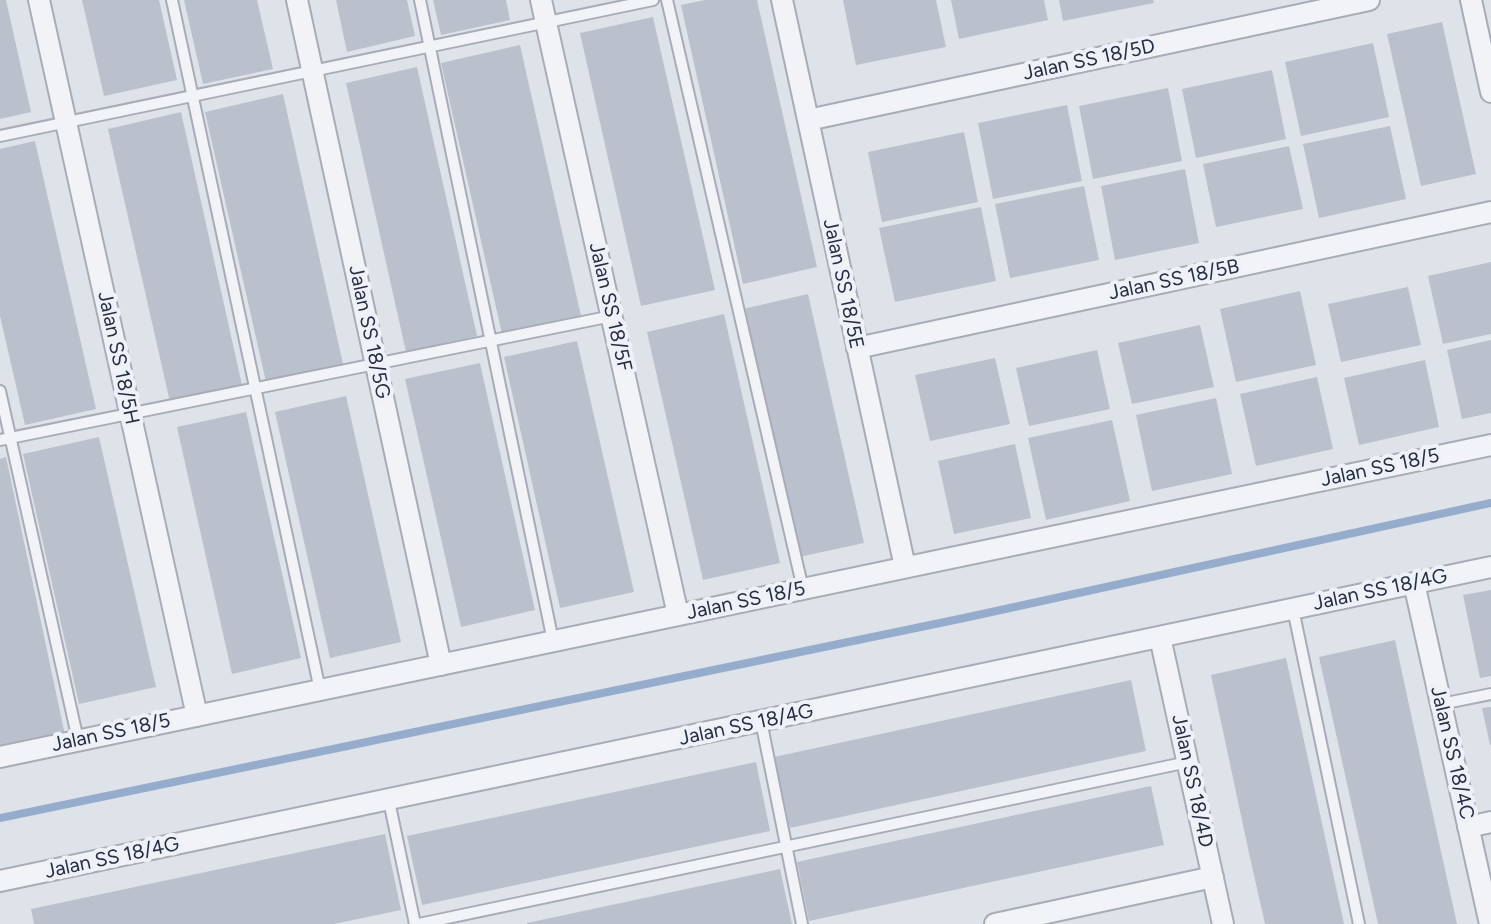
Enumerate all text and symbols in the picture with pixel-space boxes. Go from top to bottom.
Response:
street label: Jalan SS 18/5D [1021,34,1157,86]
street label: Jalan SS 18/5E [818,217,868,351]
street label: Jalan SS 18/5F [584,240,636,374]
street label: Jalan SS 18/5B [1107,254,1241,306]
street label: Jalan SS 18/5G [343,263,395,401]
street label: Jalan SS 18/5H [92,289,144,427]
street label: Jalan SS 18/5 [1319,444,1441,492]
street label: Jalan SS 18/4G [1311,564,1449,616]
street label: Jalan SS 18/5 [685,577,807,625]
street label: Jalan SS 18/4C [1425,684,1479,822]
street label: Jalan SS 18/4G [677,699,815,751]
street label: Jalan SS 18/5 [50,709,172,757]
street label: Jalan SS 18/4D [1166,712,1218,850]
street label: Jalan SS 18/4G [43,832,181,884]

